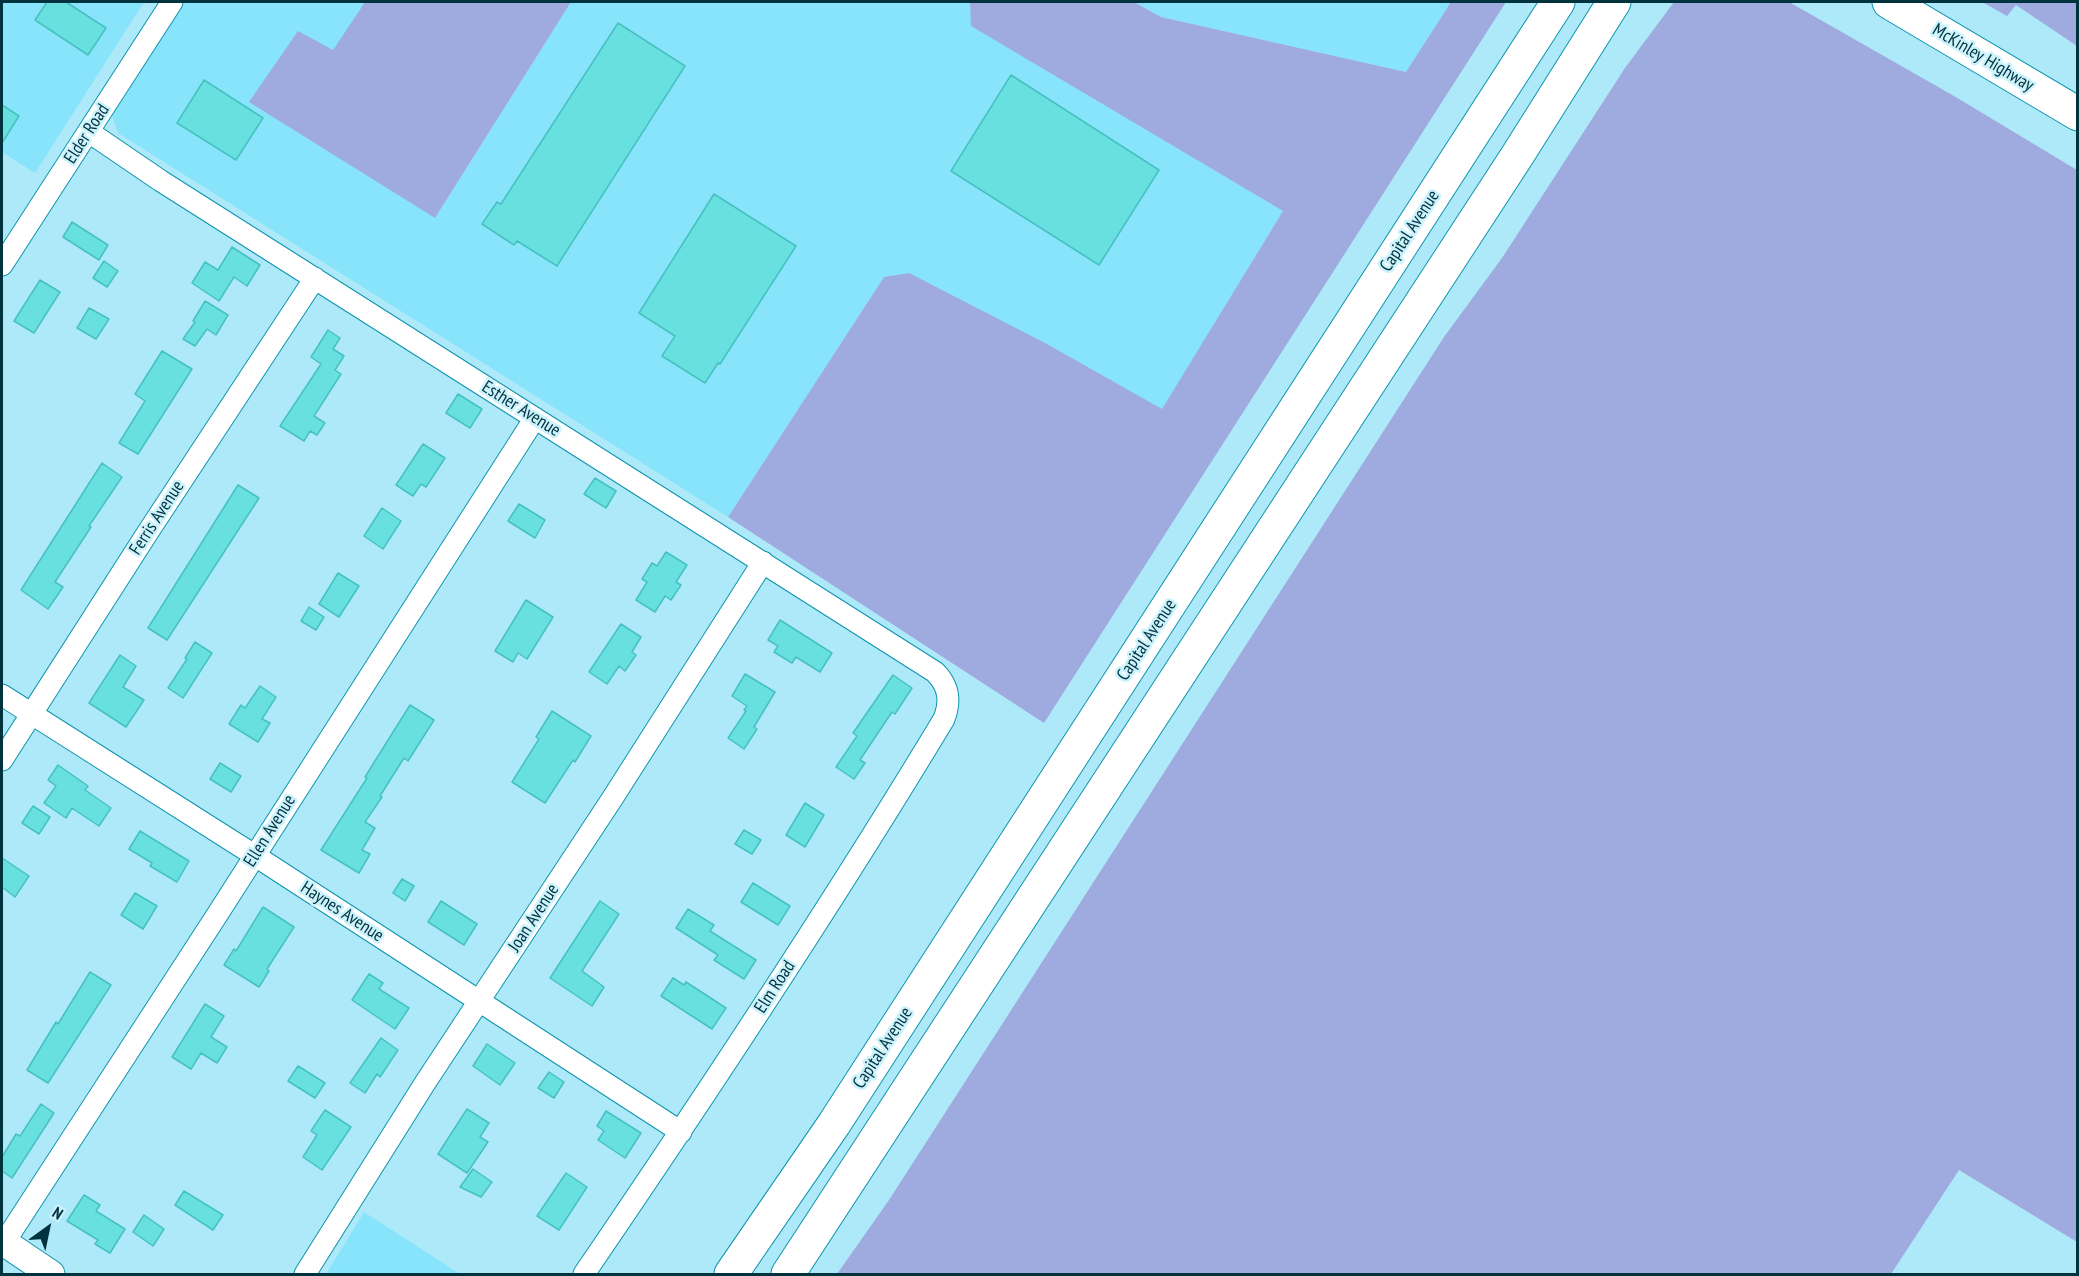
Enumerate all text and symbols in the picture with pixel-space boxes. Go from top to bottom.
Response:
street label: McKinley Highway [1928,19,2038,97]
street label: Elder Road [60,100,114,168]
street label: Capital Avenue [1376,186,1444,276]
street label: Esther Avenue [478,376,564,442]
street label: Ferris Avenue [125,477,189,559]
street label: Capital Avenue [1113,595,1181,685]
street label: Ellen Avenue [239,791,301,871]
street label: Haynes Avenue [297,877,387,947]
street label: Joan Avenue [504,880,564,956]
street label: Elm Road [750,957,800,1017]
street label: Capital Avenue [849,1003,917,1093]
north arrow [18,1198,78,1258]
text: N [49,1202,67,1224]

